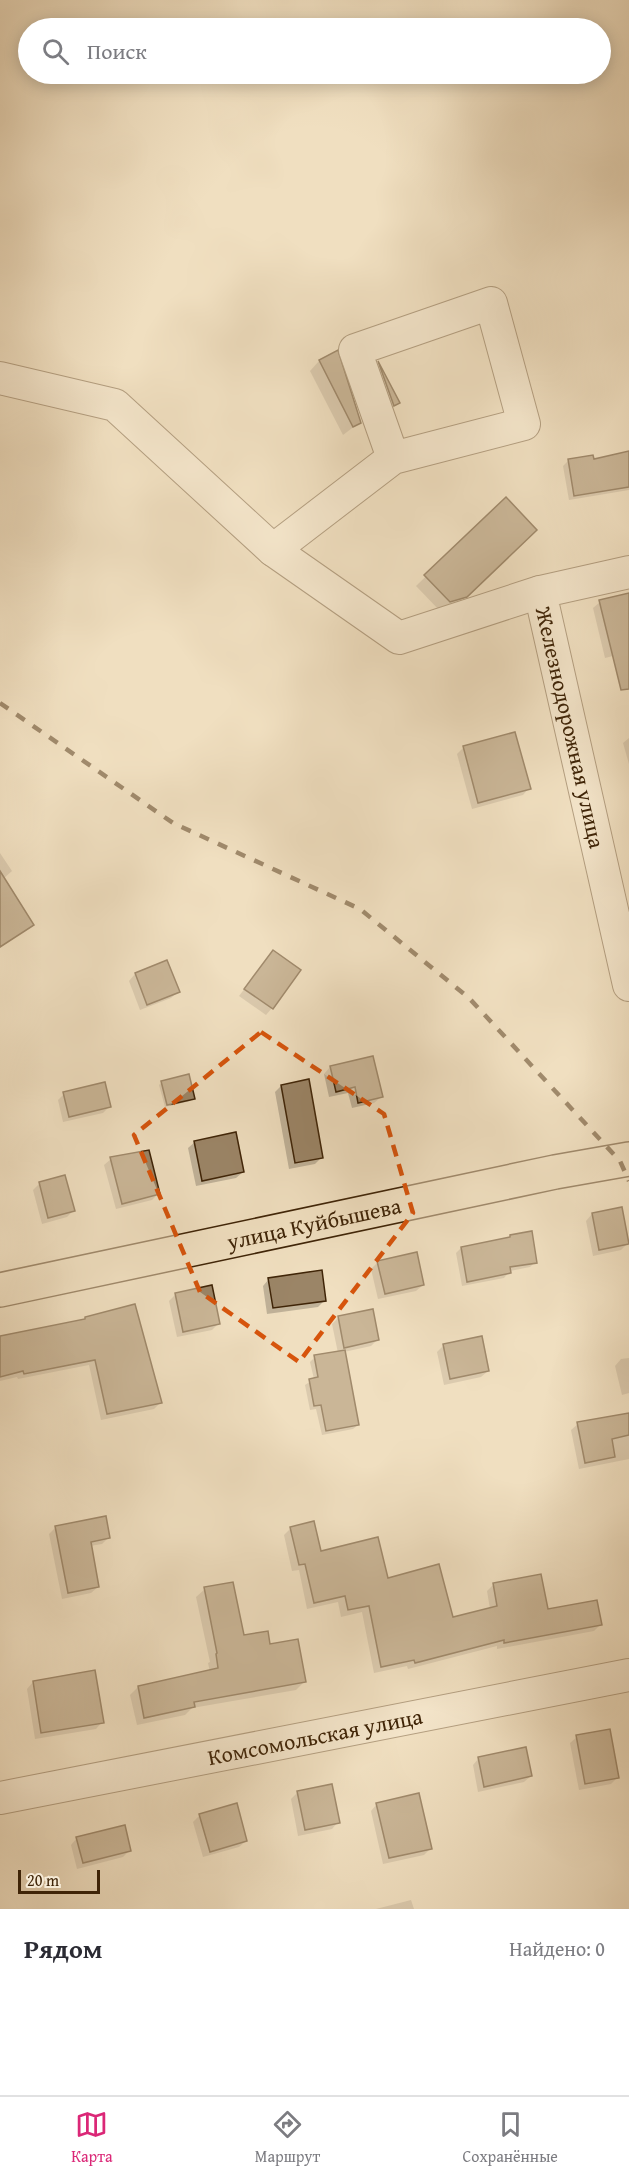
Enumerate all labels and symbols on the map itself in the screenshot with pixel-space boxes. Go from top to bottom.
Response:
street label: Железнодорожная улица [528,602,614,852]
street label: улица Куйбышева [223,1189,404,1258]
street label: Комсомольская улица [205,1700,426,1773]
scale bar [18,1867,100,1894]

